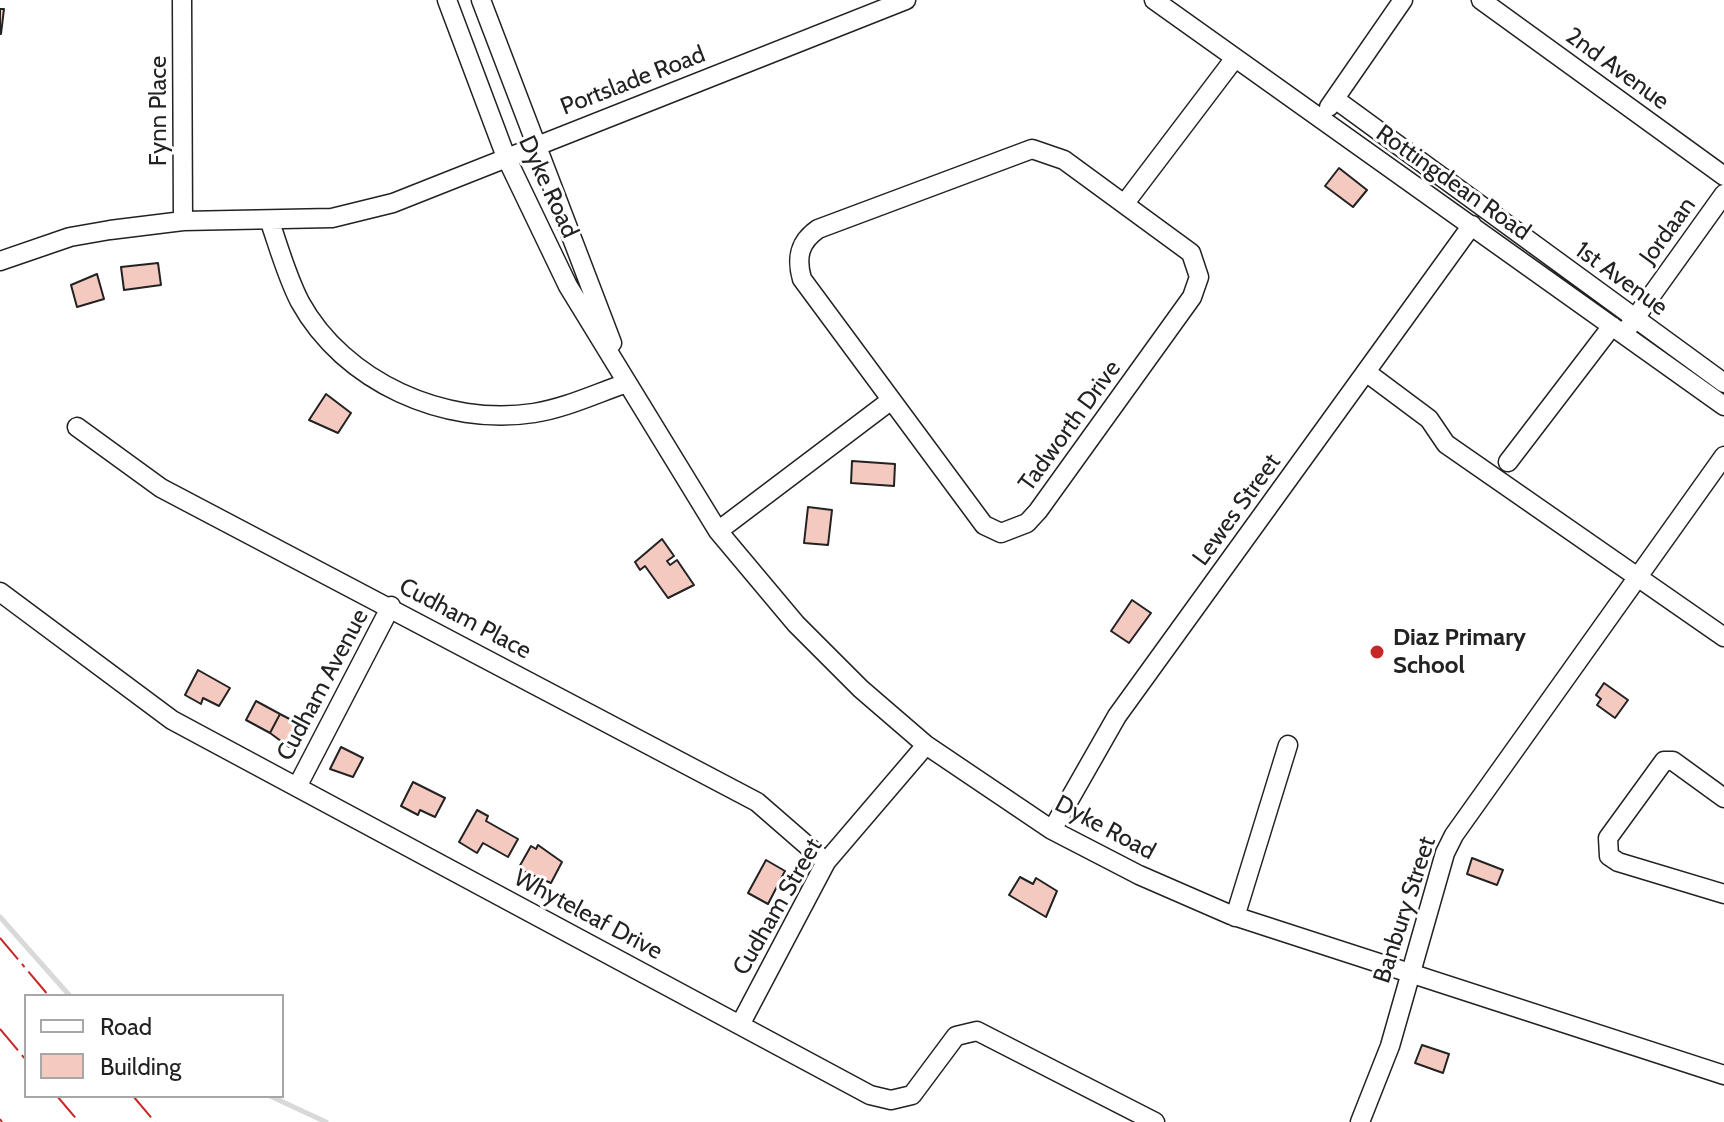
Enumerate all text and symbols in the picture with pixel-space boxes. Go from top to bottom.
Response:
street label: 2nd Avenue [1560,22,1674,116]
street label: Portslade Road [557,40,709,122]
street label: Fynn Place [145,56,173,166]
street label: Rottingdean Road [1370,119,1536,247]
street label: Dyke Road [512,131,584,243]
street label: Jordaan [1634,192,1702,270]
street label: 1st Avenue [1569,236,1673,322]
street label: Tadworth Drive [1013,355,1127,497]
street label: Lewes Street [1187,449,1287,571]
street label: Cudham Place [394,572,536,666]
street label: Cudham Avenue [271,604,375,766]
place label: Diaz Primary School [1393,624,1526,680]
marker: Diaz Primary School [1368,643,1386,661]
street label: Dyke Road [1050,790,1160,866]
street label: Banbury Street [1368,833,1442,987]
street label: Cudham Street [727,834,829,980]
street label: Whyteleaf Drive [509,864,667,966]
legend [24,994,284,1098]
text: Road [100,1012,152,1041]
text: Building [100,1052,181,1081]

